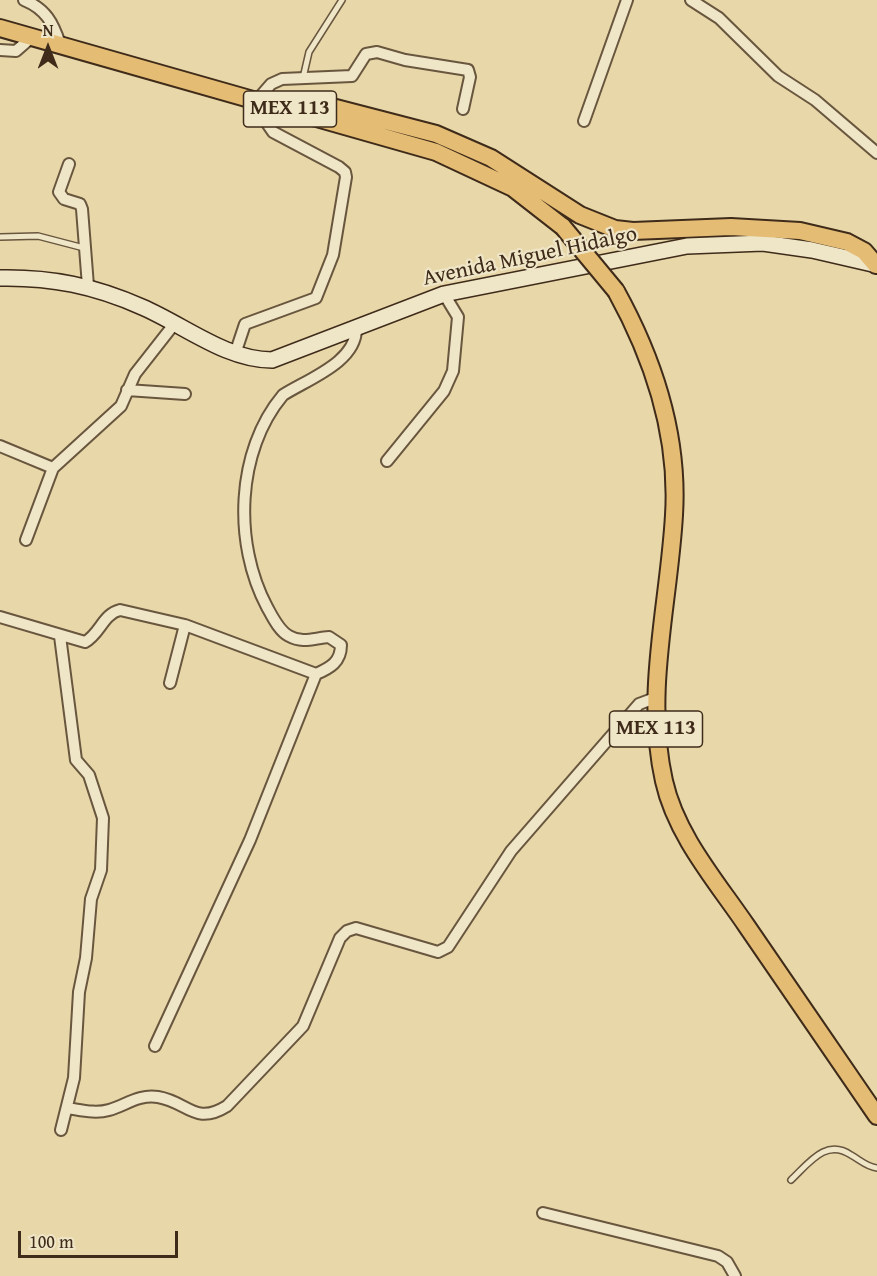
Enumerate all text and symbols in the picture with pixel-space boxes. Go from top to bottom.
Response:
north arrow [18,18,78,78]
text: N [43,18,53,42]
road number: MEX 113 [244,91,336,127]
street label: Avenida Miguel Hidalgo [421,221,639,293]
road number: MEX 113 [610,711,702,747]
scale bar [21,1219,182,1257]
text: 100 m [29,1228,74,1255]

